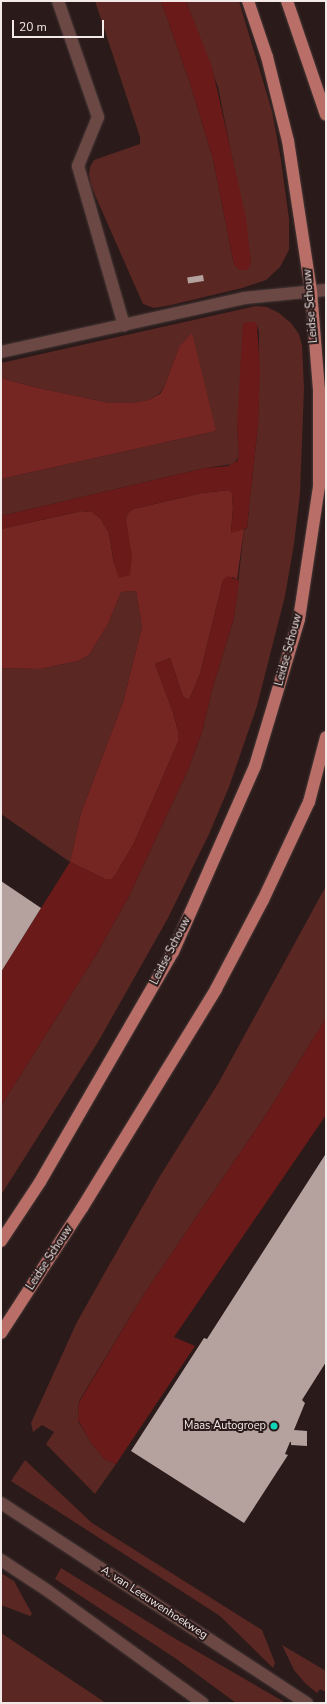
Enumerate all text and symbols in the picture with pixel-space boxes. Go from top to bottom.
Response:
scale bar [14,12,106,38]
text: 20 m [19,19,47,35]
street label: Leidse Schouw [301,268,321,344]
street label: Leidse Schouw [273,612,305,688]
street label: Leidse Schouw [148,915,194,987]
street label: Leidse Schouw [24,1223,76,1293]
place label: Maas Autogroep [184,1419,266,1433]
marker: Maas Autogroep [269,1421,279,1431]
street label: A. van Leeuwenhoekweg [98,1564,210,1642]

